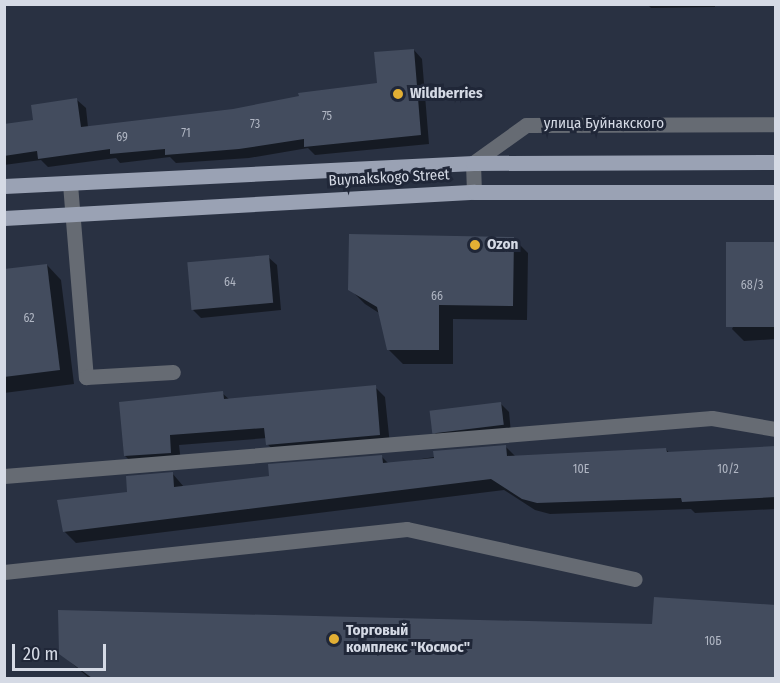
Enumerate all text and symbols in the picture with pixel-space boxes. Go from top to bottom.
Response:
place label: Wildberries [410,85,482,103]
marker: Wildberries [391,87,405,101]
house number: 75 [322,110,332,124]
street label: улица Буйнакского [544,115,664,133]
house number: 73 [250,118,260,132]
house number: 71 [181,127,191,141]
house number: 69 [116,131,128,145]
street label: Buynakskogo Street [328,166,450,190]
place label: Ozon [487,236,518,254]
marker: Ozon [468,238,482,252]
house number: 64 [224,276,236,290]
house number: 68/3 [741,279,763,293]
house number: 66 [431,290,443,304]
house number: 62 [23,312,35,326]
house number: 10Е [573,463,589,477]
house number: 10/2 [717,463,739,477]
place label: Торговый комплекс "Космос" [346,621,470,656]
scale bar [15,632,110,670]
marker: Торговый комплекс "Космос" [327,632,341,646]
house number: 10Б [704,635,722,649]
text: 20 m [23,643,58,665]

